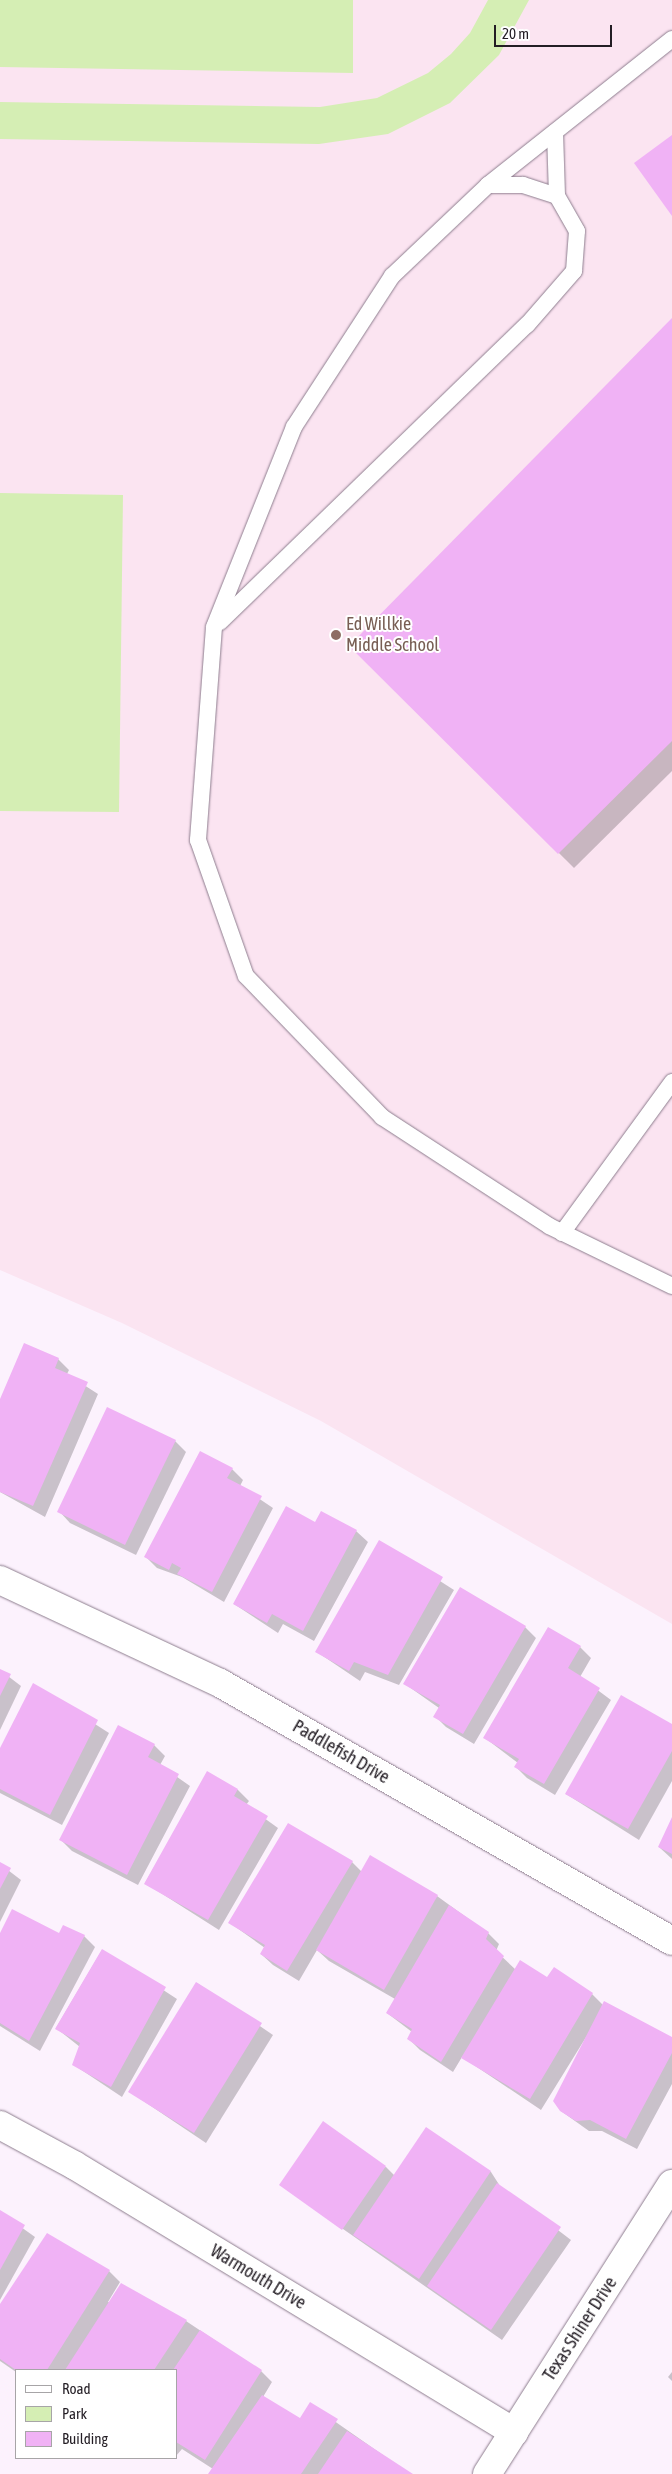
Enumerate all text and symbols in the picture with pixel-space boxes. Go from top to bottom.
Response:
scale bar [497,15,614,47]
text: 20 m [502,25,529,42]
place label: Ed Willkie Middle School [346,614,439,656]
marker: Ed Willkie Middle School [330,629,342,641]
street label: Paddlefish Drive [289,1716,393,1788]
street label: Warmouth Drive [206,2240,310,2314]
street label: Texas Shiner Drive [538,2273,622,2385]
legend [15,2369,178,2459]
text: Road [62,2380,91,2397]
text: Park [62,2405,87,2422]
text: Building [62,2430,108,2447]

